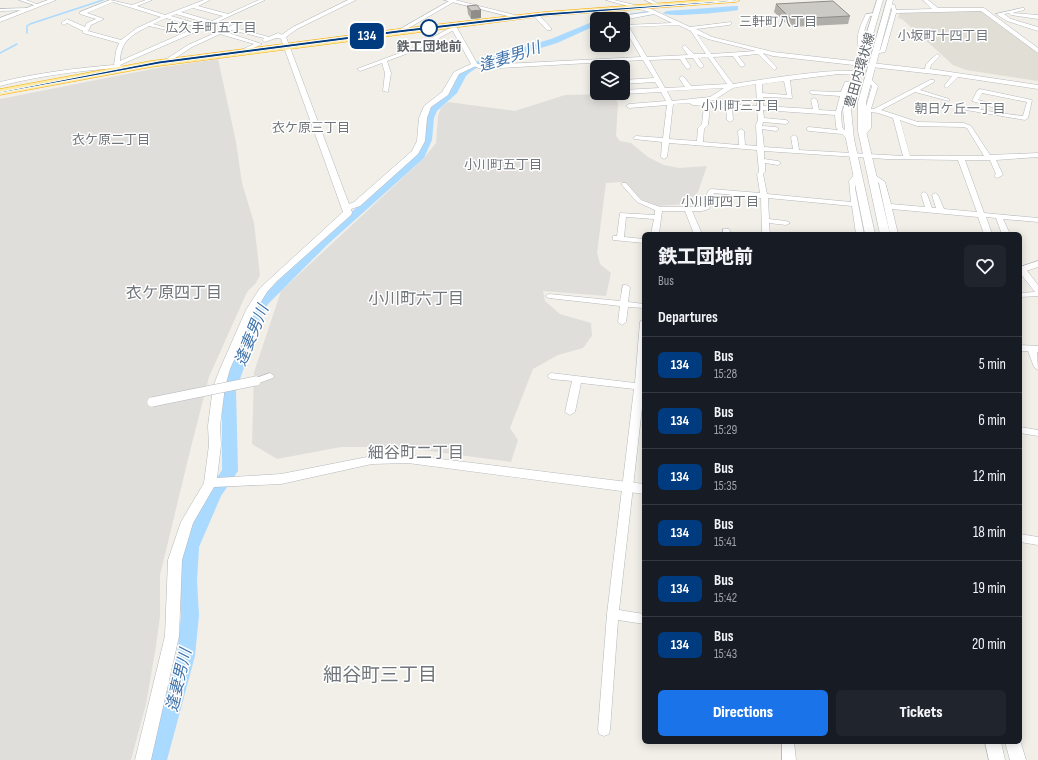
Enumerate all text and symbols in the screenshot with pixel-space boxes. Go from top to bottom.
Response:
map controls [590,12,630,100]
button: locate [590,12,630,52]
district label: 三軒町八丁目 [739,14,817,30]
marker: 鉄工団地前 [420,19,438,37]
district label: 広久手町五丁目 [165,20,257,36]
line badge: 134 [344,23,390,49]
text: 134 [358,27,376,44]
district label: 小坂町十四丁目 [897,28,989,44]
street label: 豊田内環状線 [842,31,878,110]
water label: 逢妻男川 [476,38,545,76]
place label: 鉄工団地前 [396,39,462,55]
button: layers [590,60,630,100]
district label: 小川町三丁目 [701,98,779,114]
district label: 朝日ケ丘一丁目 [914,101,1006,117]
district label: 衣ケ原三丁目 [272,120,350,136]
district label: 衣ケ原二丁目 [72,132,150,148]
district label: 小川町五丁目 [464,157,542,173]
district label: 小川町四丁目 [681,194,759,210]
button: heart [964,245,1006,287]
text: 鉄工団地前 [658,246,753,269]
text: Bus [658,273,674,289]
district label: 衣ケ原四丁目 [126,284,222,303]
district label: 小川町六丁目 [368,290,464,309]
water label: 逢妻男川 [232,300,274,369]
text: Departures [658,308,718,327]
text: Bus [714,347,733,366]
text: 5 min [979,355,1006,374]
text: 134 [671,356,689,373]
text: 15:28 [714,366,737,382]
text: Bus [714,403,733,422]
text: 6 min [978,411,1006,430]
text: 134 [671,412,689,429]
text: 15:29 [714,422,737,438]
district label: 細谷町二丁目 [368,444,464,463]
text: Bus [714,459,733,478]
text: 12 min [973,467,1006,486]
text: 134 [671,468,689,485]
text: 15:35 [714,478,737,494]
text: Bus [714,515,733,534]
text: 18 min [973,523,1006,542]
text: 134 [671,524,689,541]
text: 15:41 [714,534,736,550]
text: Bus [714,571,733,590]
text: 19 min [973,579,1006,598]
text: 134 [671,580,689,597]
text: 15:42 [714,590,737,606]
text: Bus [714,627,733,646]
text: 20 min [972,635,1006,654]
text: 134 [671,636,689,653]
water label: 逢妻男川 [163,645,196,714]
text: 15:43 [714,646,737,662]
district label: 細谷町三丁目 [323,664,437,687]
button: Directions [658,690,828,736]
button: Tickets [836,690,1006,736]

